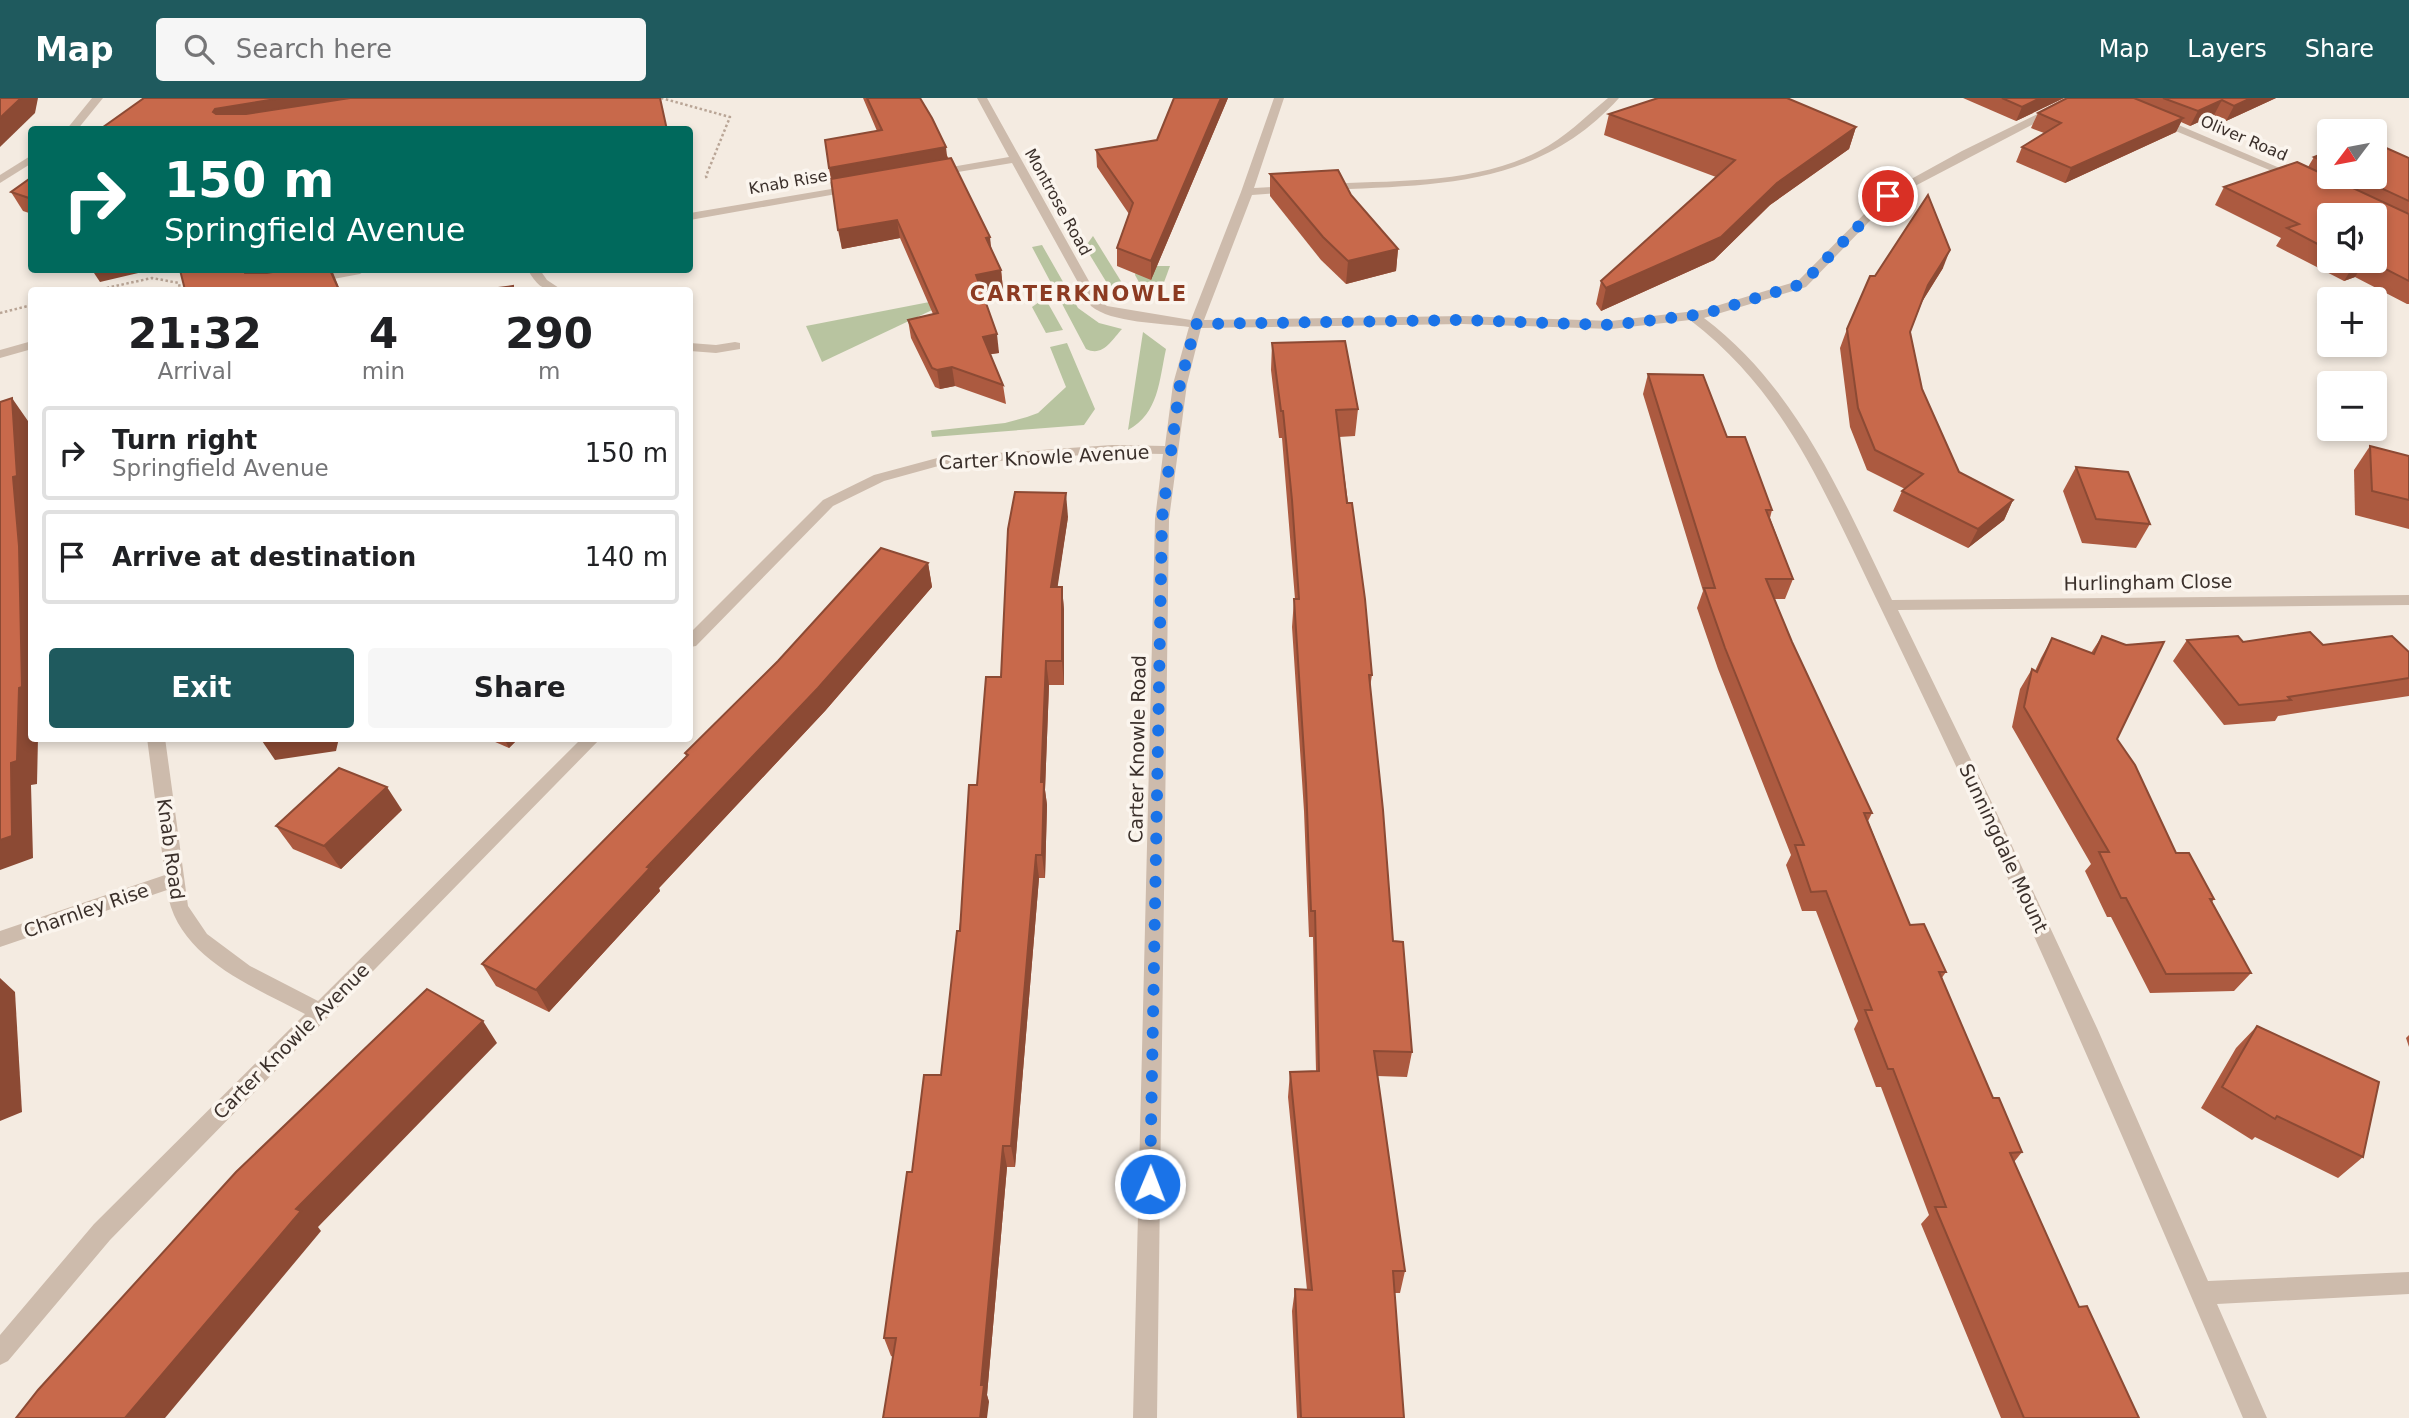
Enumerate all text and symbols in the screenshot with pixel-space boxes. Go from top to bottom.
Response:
search box [156,18,646,81]
text: Map [35,30,114,69]
icon: search [180,30,218,68]
text: Search here [236,34,392,64]
text: Map [2099,35,2149,63]
text: Layers [2187,35,2267,63]
text: Share [2305,35,2374,63]
street label: Oliver Road [2198,111,2290,165]
north arrow [2317,119,2387,189]
map controls [2317,119,2387,441]
street label: Montrose Road [1021,145,1095,259]
text: 150 m [164,152,334,209]
icon: right [49,154,140,245]
street label: Knab Rise [747,166,829,198]
pin [1858,166,1918,226]
icon: arrive [1869,177,1907,215]
button: sound [2317,203,2387,273]
text: Springfield Avenue [164,211,465,249]
district label: CARTERKNOWLE [970,282,1188,306]
button: + [2317,287,2387,357]
text: 21:32 [128,309,262,358]
text: 4 [369,309,398,358]
text: 290 [505,309,593,358]
text: Arrival [158,358,232,384]
text: min [362,358,405,384]
text: m [538,358,560,384]
button: − [2317,371,2387,441]
text: Turn right [112,425,257,455]
icon: right [53,434,91,472]
text: 150 m [585,438,668,468]
street label: Carter Knowle Avenue [938,440,1150,474]
text: Springfield Avenue [112,455,329,481]
icon: arrive [53,538,91,576]
text: Arrive at destination [112,542,416,572]
text: 140 m [585,542,668,572]
street label: Hurlingham Close [2063,570,2233,594]
button: Exit [49,648,354,728]
button: Share [368,648,672,728]
street label: Carter Knowle Road [1124,655,1150,843]
street label: Sunningdale Mount [1955,760,2053,936]
street label: Knab Road [153,797,189,901]
street label: Charnley Rise [21,878,151,942]
street label: Carter Knowle Avenue [209,959,373,1123]
position arrow [1113,1147,1187,1221]

